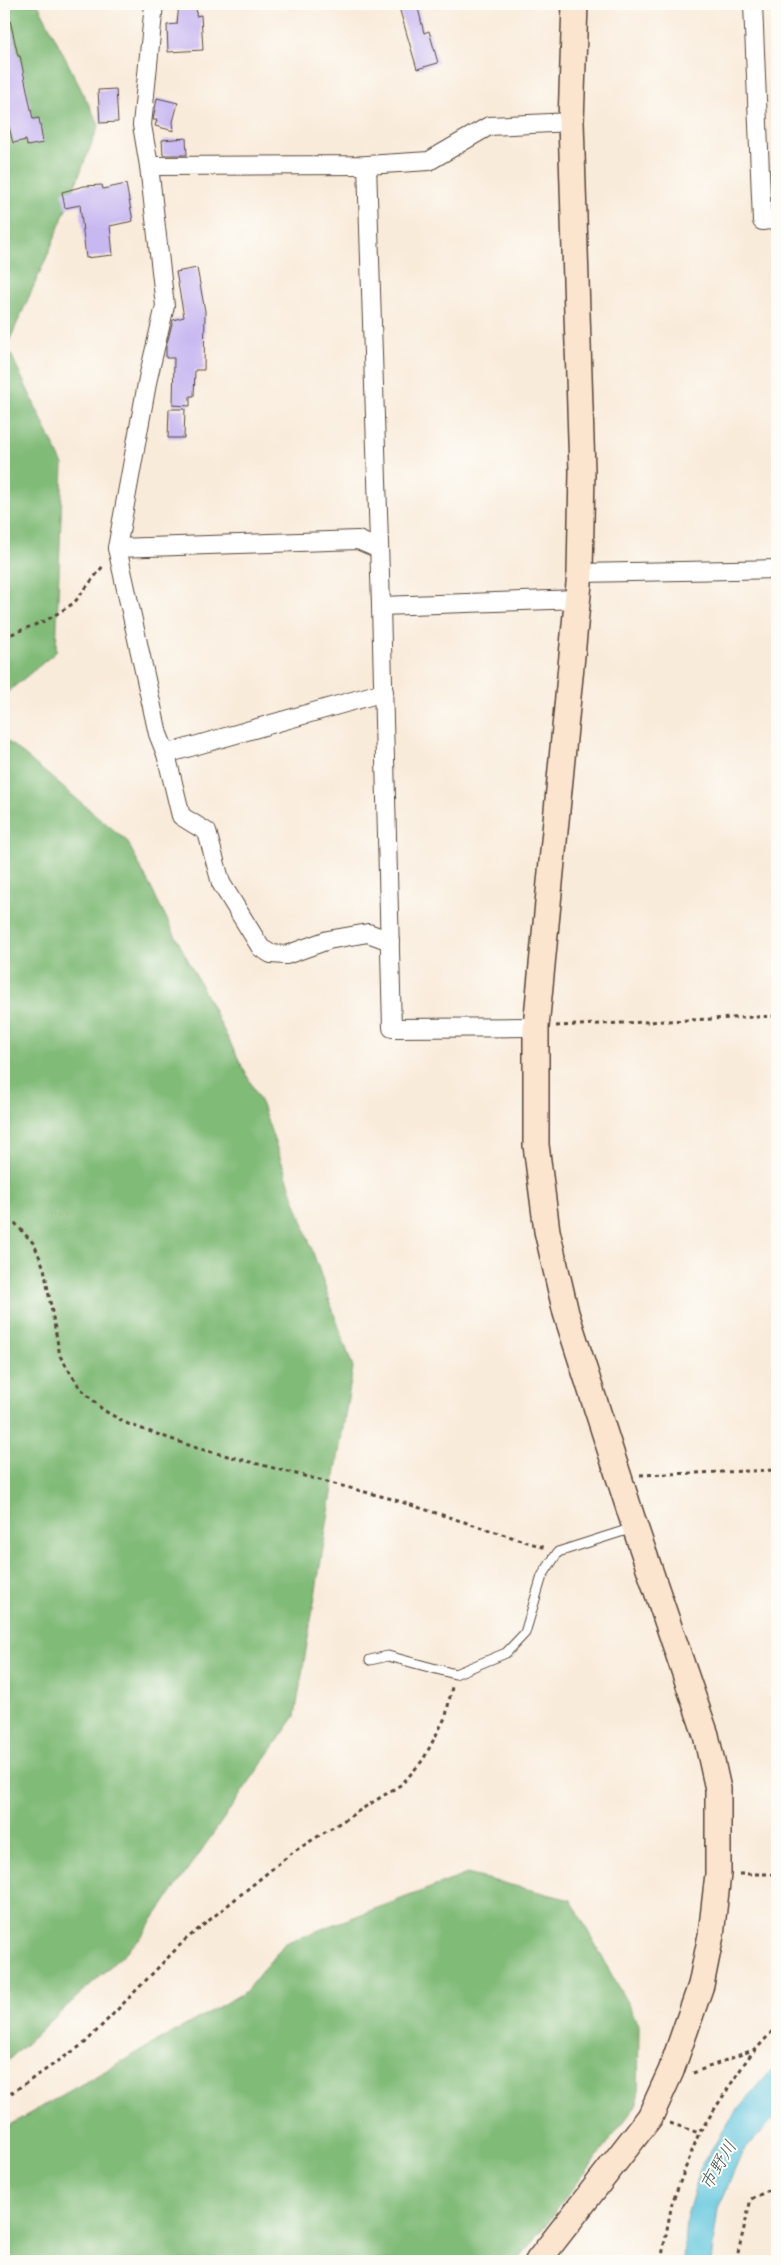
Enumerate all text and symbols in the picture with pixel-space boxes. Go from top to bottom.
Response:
water label: 市野川 [691,2134,742,2194]

